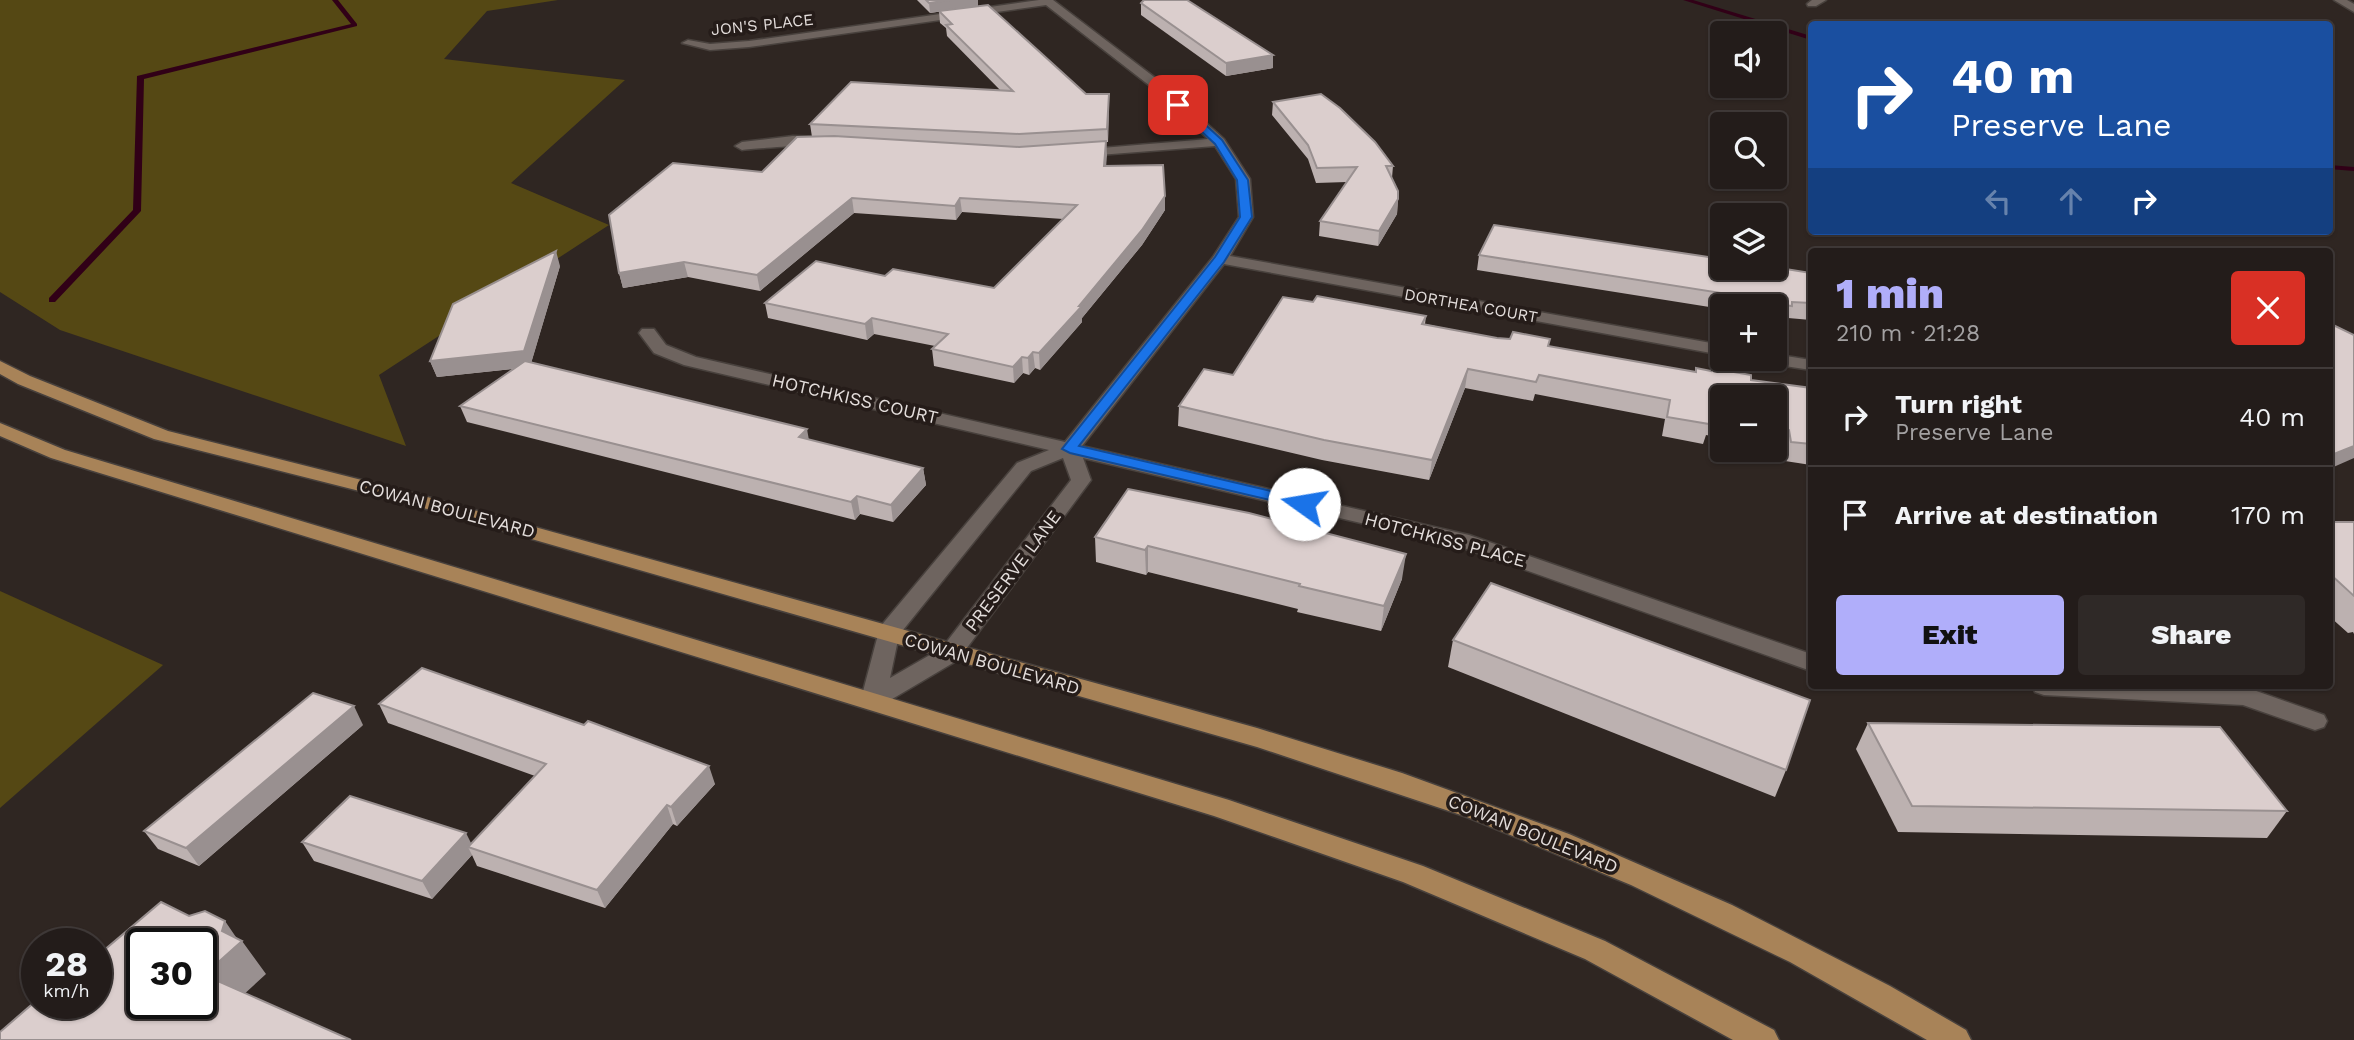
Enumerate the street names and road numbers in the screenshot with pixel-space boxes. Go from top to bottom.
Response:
street label: JON'S PLACE [710,10,814,39]
street label: DORTHEA COURT [1403,284,1539,327]
street label: HOTCHKISS COURT [770,369,940,428]
street label: COWAN BOULEVARD [357,475,537,542]
street label: PRESERVE LANE [960,506,1065,635]
street label: HOTCHKISS PLACE [1362,508,1528,571]
street label: COWAN BOULEVARD [902,628,1082,699]
street label: COWAN BOULEVARD [1445,790,1621,877]

